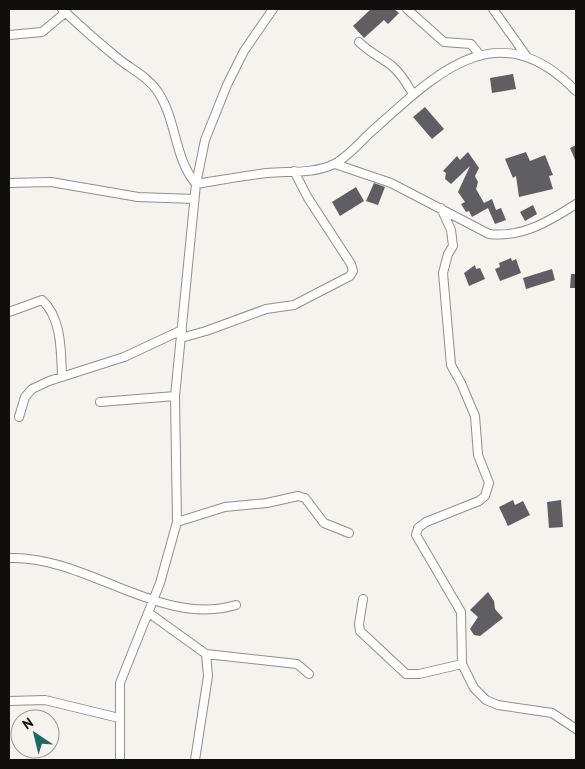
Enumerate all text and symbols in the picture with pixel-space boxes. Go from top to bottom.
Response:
north arrow [10,709,60,759]
text: N [19,713,36,733]

